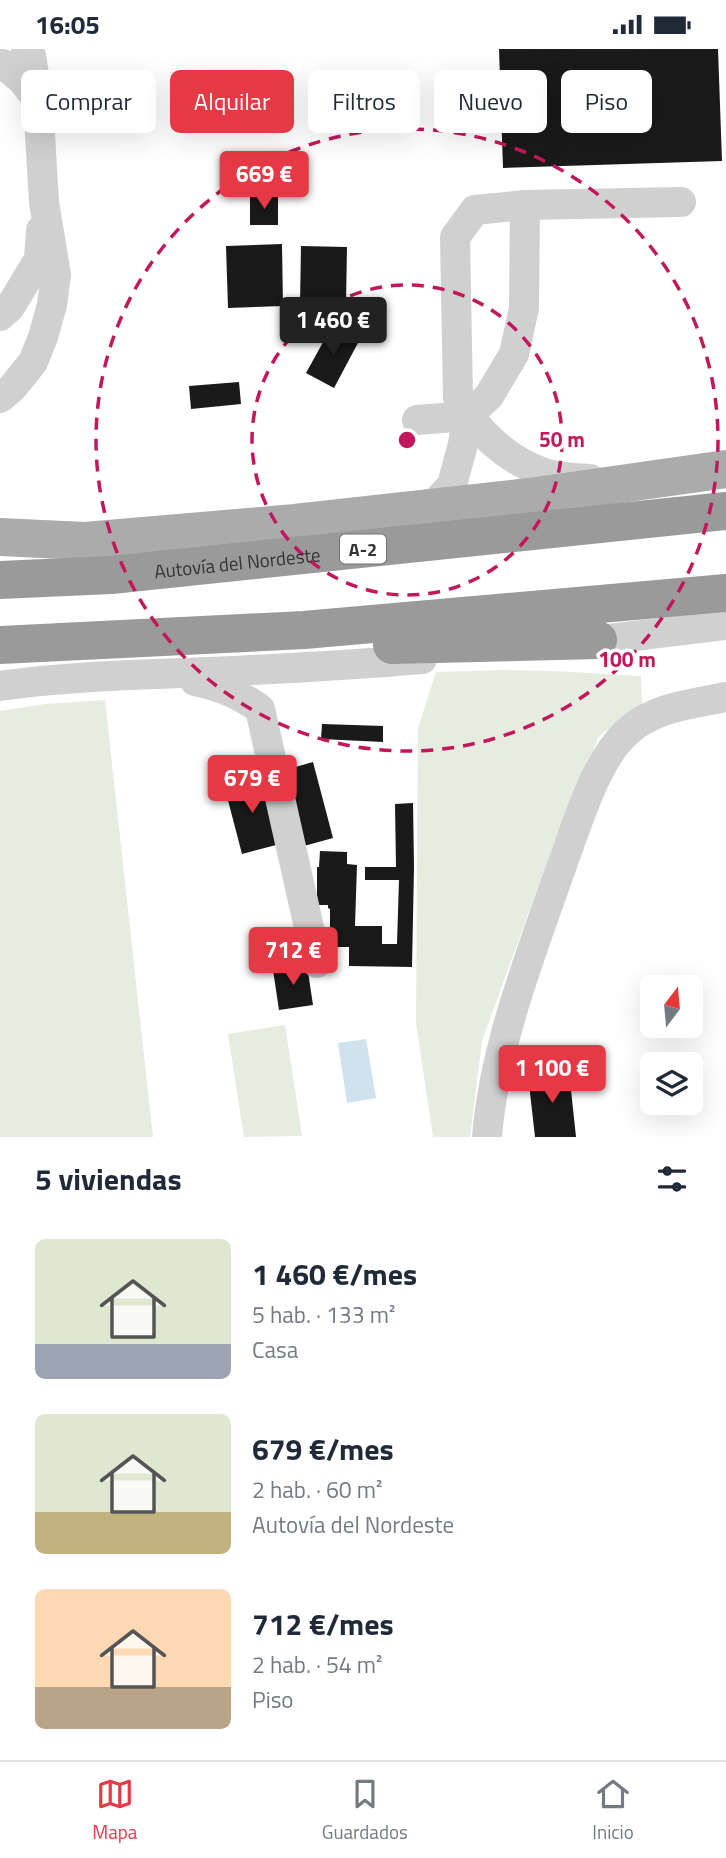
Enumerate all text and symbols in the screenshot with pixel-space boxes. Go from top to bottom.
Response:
text: 16:05 [35,5,100,44]
chip: Comprar [21,70,156,133]
chip: Alquilar [170,70,294,133]
chip: Filtros [308,70,420,133]
chip: Nuevo [434,70,547,133]
chip: Piso [561,70,652,133]
pin: 669 € [215,151,313,211]
text: 669 € [236,156,292,191]
pin: 1 460 € [268,297,398,357]
text: 1 460 € [296,302,370,337]
text: 50 m [539,423,585,455]
centre of rings [395,428,419,452]
road number: A-2 [340,535,386,563]
street label: Autovía del Nordeste [153,539,322,585]
text: 100 m [598,643,656,675]
pin: 679 € [203,755,301,815]
text: 679 € [224,760,280,795]
pin: 712 € [244,927,342,987]
text: 712 € [265,932,321,967]
north arrow [640,975,704,1038]
map controls [640,975,703,1115]
pin: 1 100 € [487,1045,617,1105]
text: 1 100 € [515,1050,589,1085]
button: layers [640,1052,703,1115]
text: 5 viviendas [35,1156,182,1202]
icon: filters [653,1160,691,1198]
text: 1 460 €/mes [252,1251,417,1297]
icon: home [91,1267,175,1351]
text: 5 hab. · 133 m² [252,1297,395,1332]
text: Casa [252,1332,298,1367]
text: 679 €/mes [252,1426,394,1472]
icon: home [91,1442,175,1526]
text: 2 hab. · 60 m² [252,1472,382,1507]
text: Autovía del Nordeste [252,1507,454,1542]
text: 712 €/mes [252,1601,394,1647]
icon: home [91,1617,175,1701]
text: 2 hab. · 54 m² [252,1647,382,1682]
text: Piso [252,1682,294,1717]
tab: Mapa [92,1775,137,1846]
tab: Guardados [322,1775,408,1846]
tab: Inicio [592,1775,634,1846]

